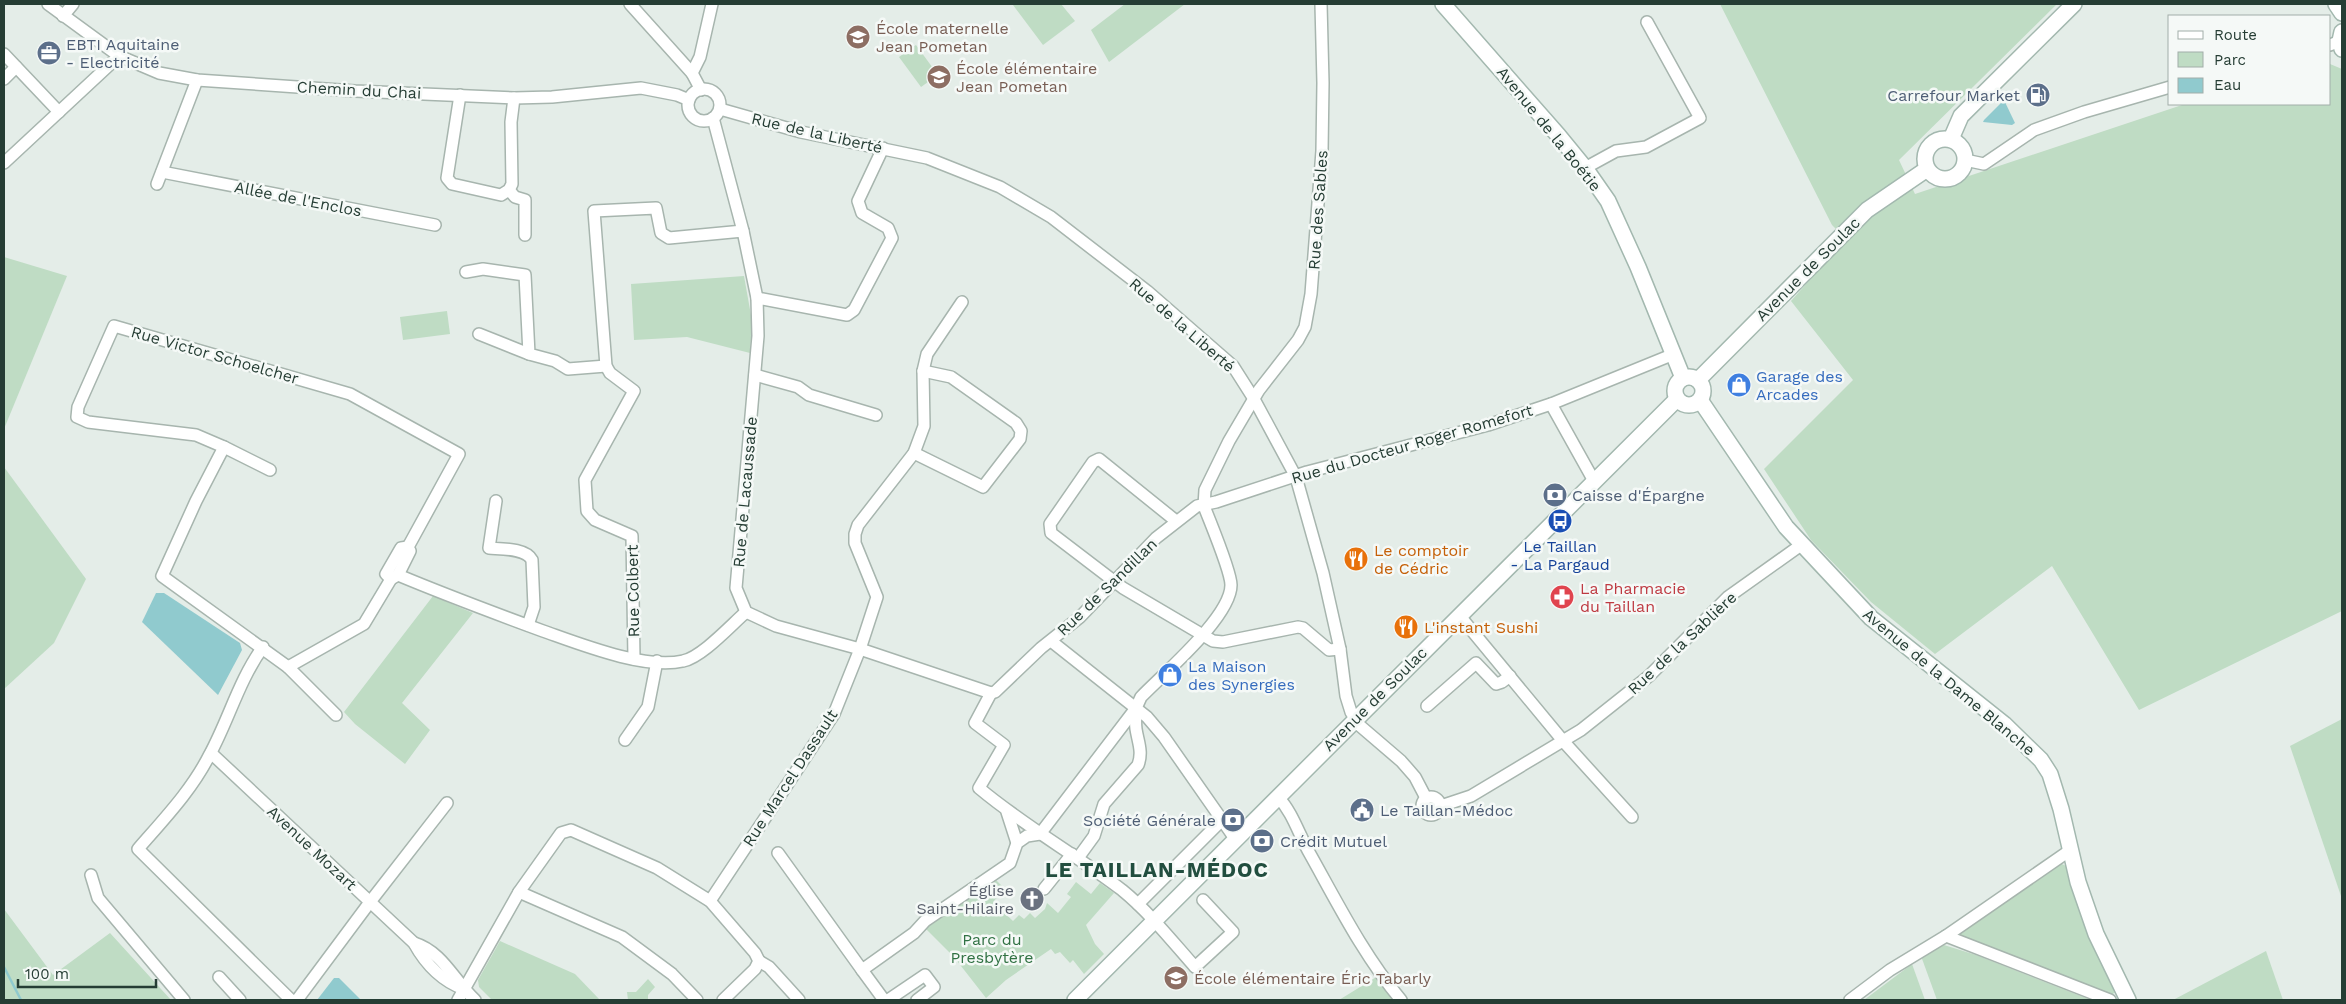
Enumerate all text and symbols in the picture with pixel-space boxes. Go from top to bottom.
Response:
legend [2168,15,2331,105]
place label: École maternelle Jean Pometan [876,19,1009,56]
school or university icon: École maternelle Jean Pometan [845,24,871,50]
text: Route [2214,26,2257,44]
place label: EBTI Aquitaine - Electricité [66,35,179,72]
office icon: EBTI Aquitaine - Electricité [36,40,62,66]
text: Parc [2214,51,2246,69]
place label: École élémentaire Jean Pometan [956,59,1097,96]
street label: Avenue de la Boétie [1493,63,1605,195]
school or university icon: École élémentaire Jean Pometan [926,64,952,90]
text: Eau [2214,76,2241,94]
street label: Chemin du Chai [296,77,422,103]
fuel station icon: Carrefour Market [2025,82,2051,108]
place label: Carrefour Market [1887,86,2020,105]
street label: Rue de la Liberté [750,109,884,157]
street label: Rue des Sables [1304,150,1332,270]
street label: Allée de l'Enclos [233,177,363,221]
street label: Avenue de Soulac [1752,213,1864,325]
street label: Rue de la Liberté [1125,274,1239,376]
street label: Rue Victor Schoelcher [129,322,301,388]
place label: Garage des Arcades [1756,367,1843,404]
shop icon: Garage des Arcades [1726,372,1752,398]
street label: Rue du Docteur Roger Romefort [1289,400,1535,488]
street label: Rue de Lacaussade [729,416,761,568]
bank icon: Caisse d'Épargne [1542,482,1568,508]
place label: Caisse d'Épargne [1572,486,1705,505]
bus stop icon: Le Taillan - La Pargaud [1547,508,1573,534]
street label: Rue de Sandillan [1053,534,1161,640]
place label: Le Taillan - La Pargaud [1510,537,1610,574]
place label: Le comptoir de Cédric [1374,541,1469,578]
street label: Rue Colbert [623,544,643,637]
restaurant icon: Le comptoir de Cédric [1343,546,1369,572]
place label: La Pharmacie du Taillan [1580,579,1686,616]
pharmacy icon: La Pharmacie du Taillan [1549,584,1575,610]
street label: Rue de la Sablière [1624,588,1740,698]
street label: Avenue de la Dame Blanche [1859,604,2039,760]
restaurant icon: L'instant Sushi [1393,614,1419,640]
place label: L'instant Sushi [1424,618,1538,637]
street label: Avenue de Soulac [1319,643,1431,755]
place label: La Maison des Synergies [1188,657,1295,694]
shop icon: La Maison des Synergies [1157,662,1183,688]
street label: Rue Marcel Dassault [739,706,842,850]
public building icon: Le Taillan-Médoc [1349,797,1375,823]
place label: Le Taillan-Médoc [1380,801,1513,820]
street label: Avenue Mozart [263,802,361,894]
bank icon: Société Générale [1220,807,1246,833]
place label: Société Générale [1083,811,1216,830]
bank icon: Crédit Mutuel [1249,828,1275,854]
place label: Crédit Mutuel [1280,832,1387,851]
district label: LE TAILLAN-MÉDOC [1045,857,1269,882]
place label: Église Saint-Hilaire [916,881,1014,918]
church icon: Église Saint-Hilaire [1019,886,1045,912]
park label: Parc du Presbytère [950,930,1034,967]
scale bar [18,956,155,988]
text: 100 m [25,965,69,983]
school or university icon: École élémentaire Éric Tabarly [1163,965,1189,991]
place label: École élémentaire Éric Tabarly [1194,969,1432,988]

